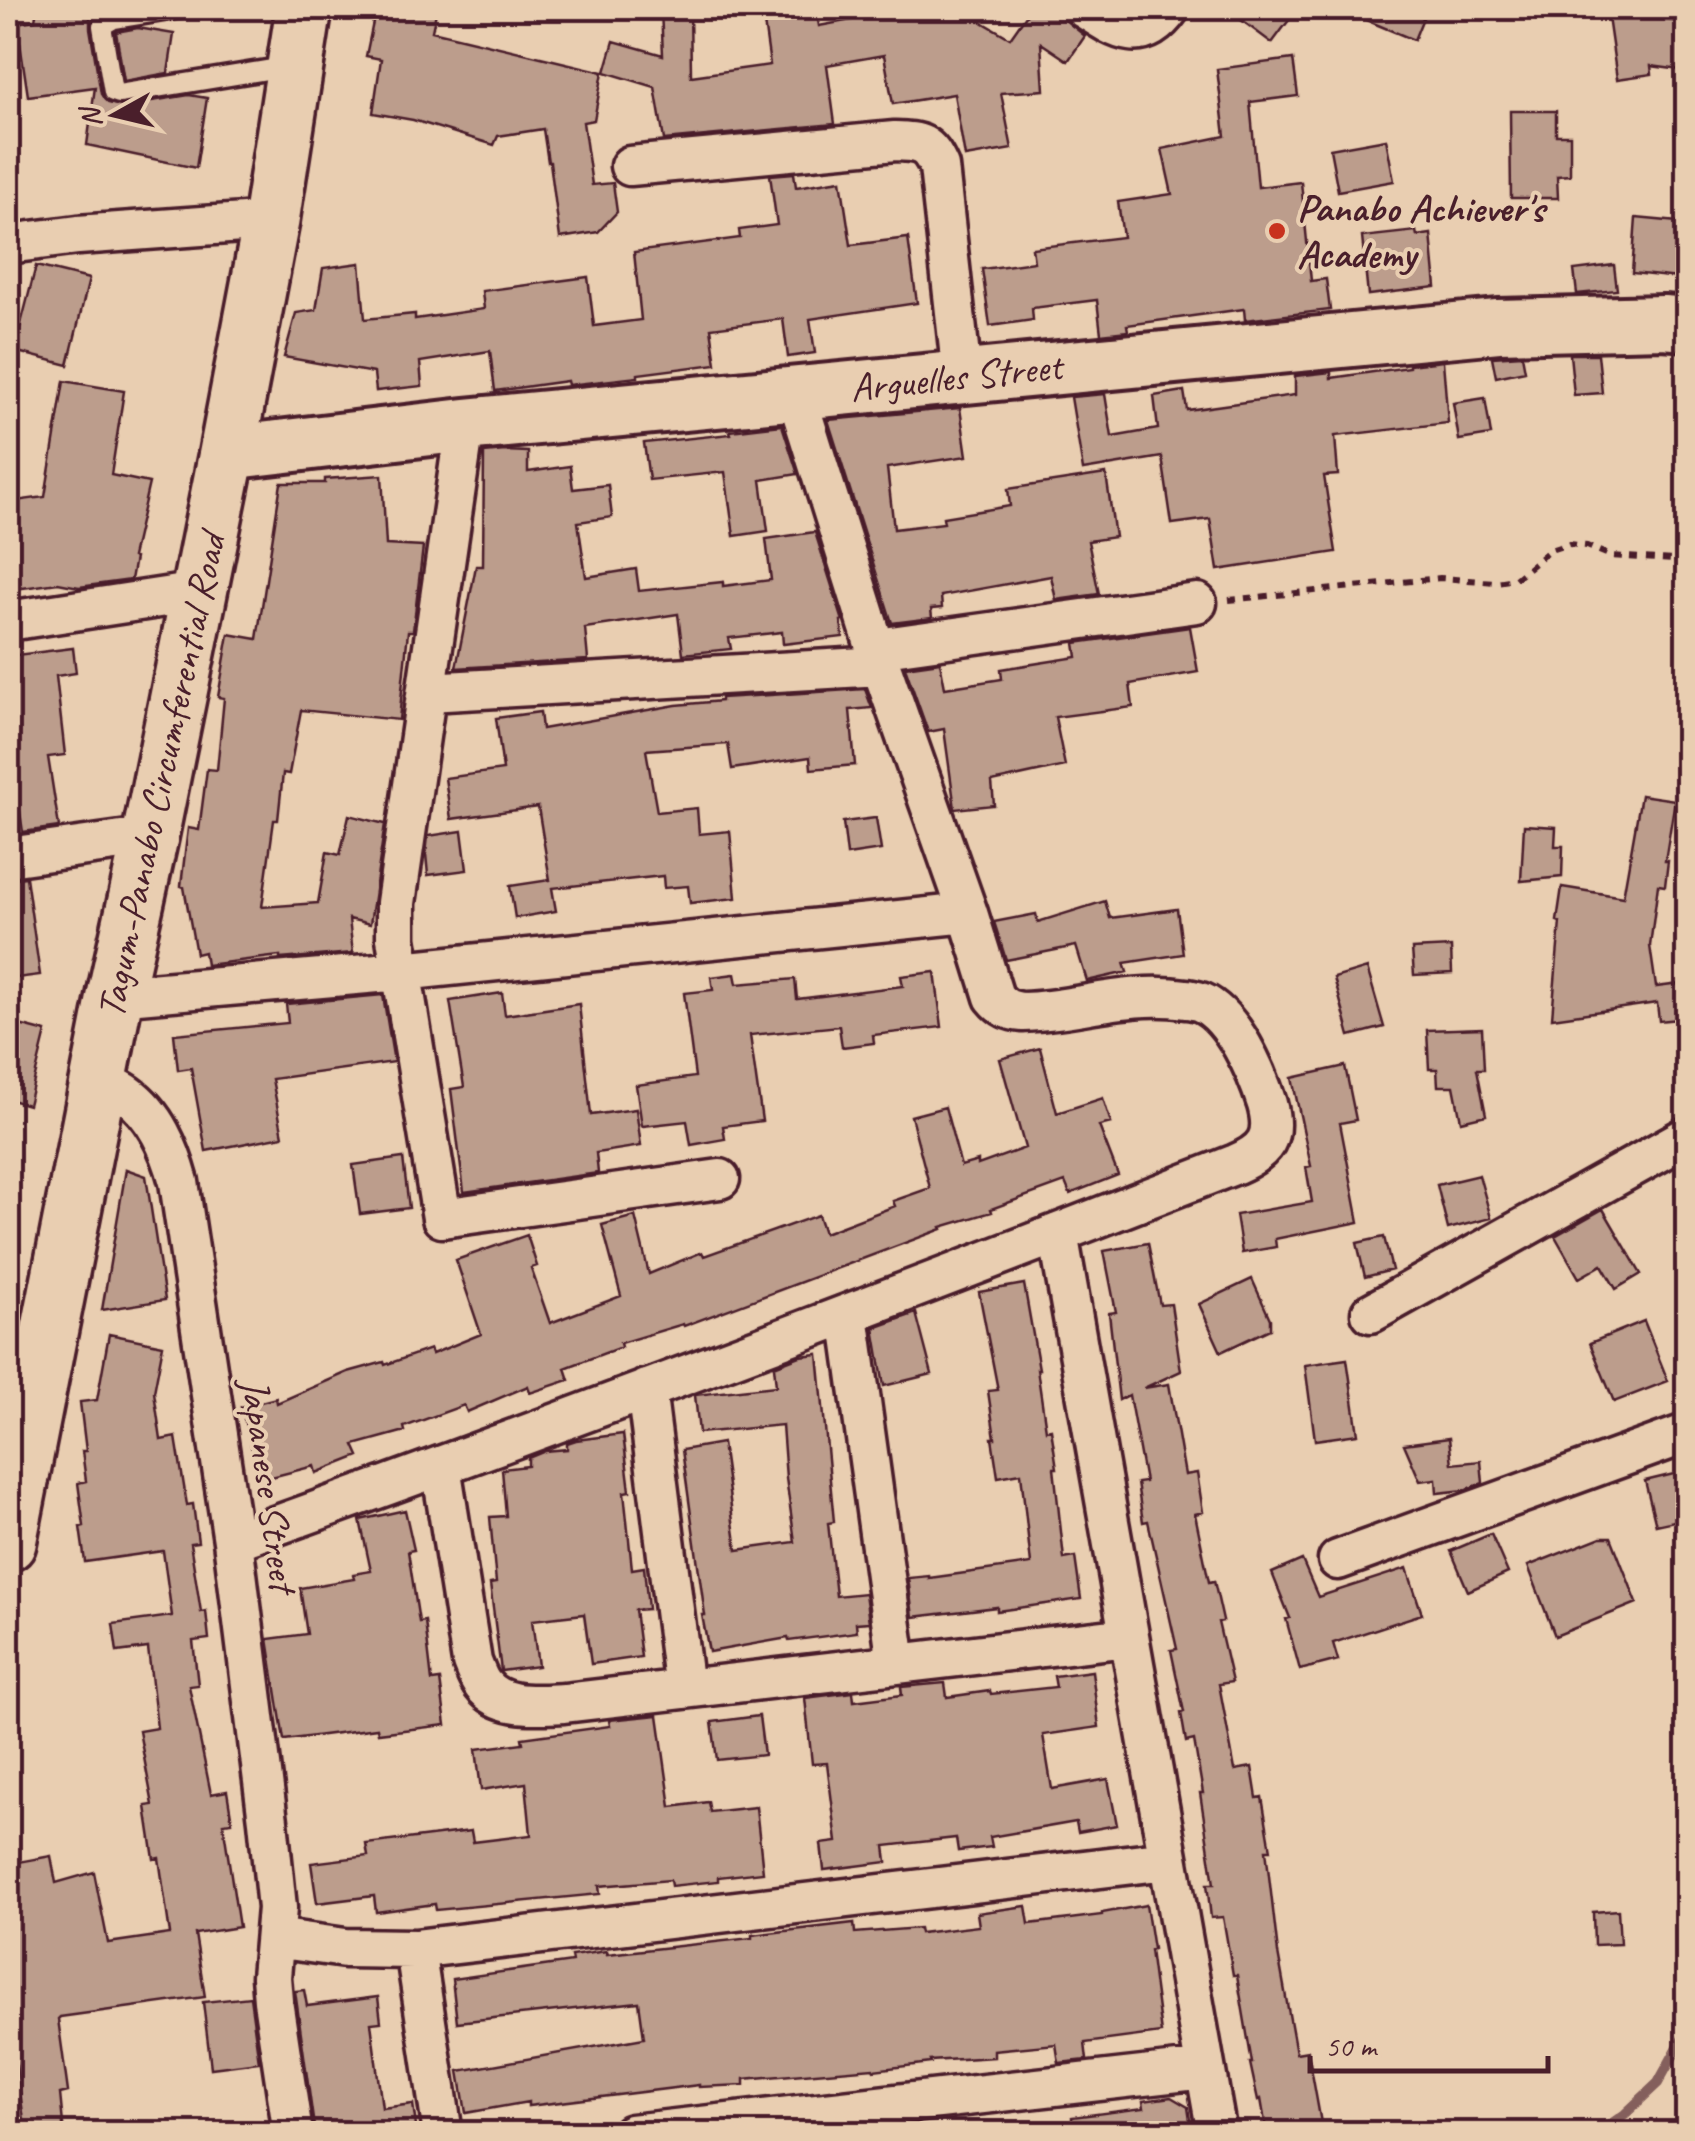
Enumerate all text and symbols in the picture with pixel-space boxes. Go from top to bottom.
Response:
north arrow [65,65,165,165]
text: N [72,103,109,129]
place label: Panabo Achiever's Academy [1297,183,1548,279]
marker: Panabo Achiever's Academy [1266,220,1288,242]
street label: Arguelles Street [848,341,1068,413]
street label: Tagum-Panabo Circumferential Road [85,523,238,1022]
street label: Japanese Street [229,1373,310,1601]
scale bar [1310,2011,1548,2073]
text: 50 m [1325,2027,1378,2065]

